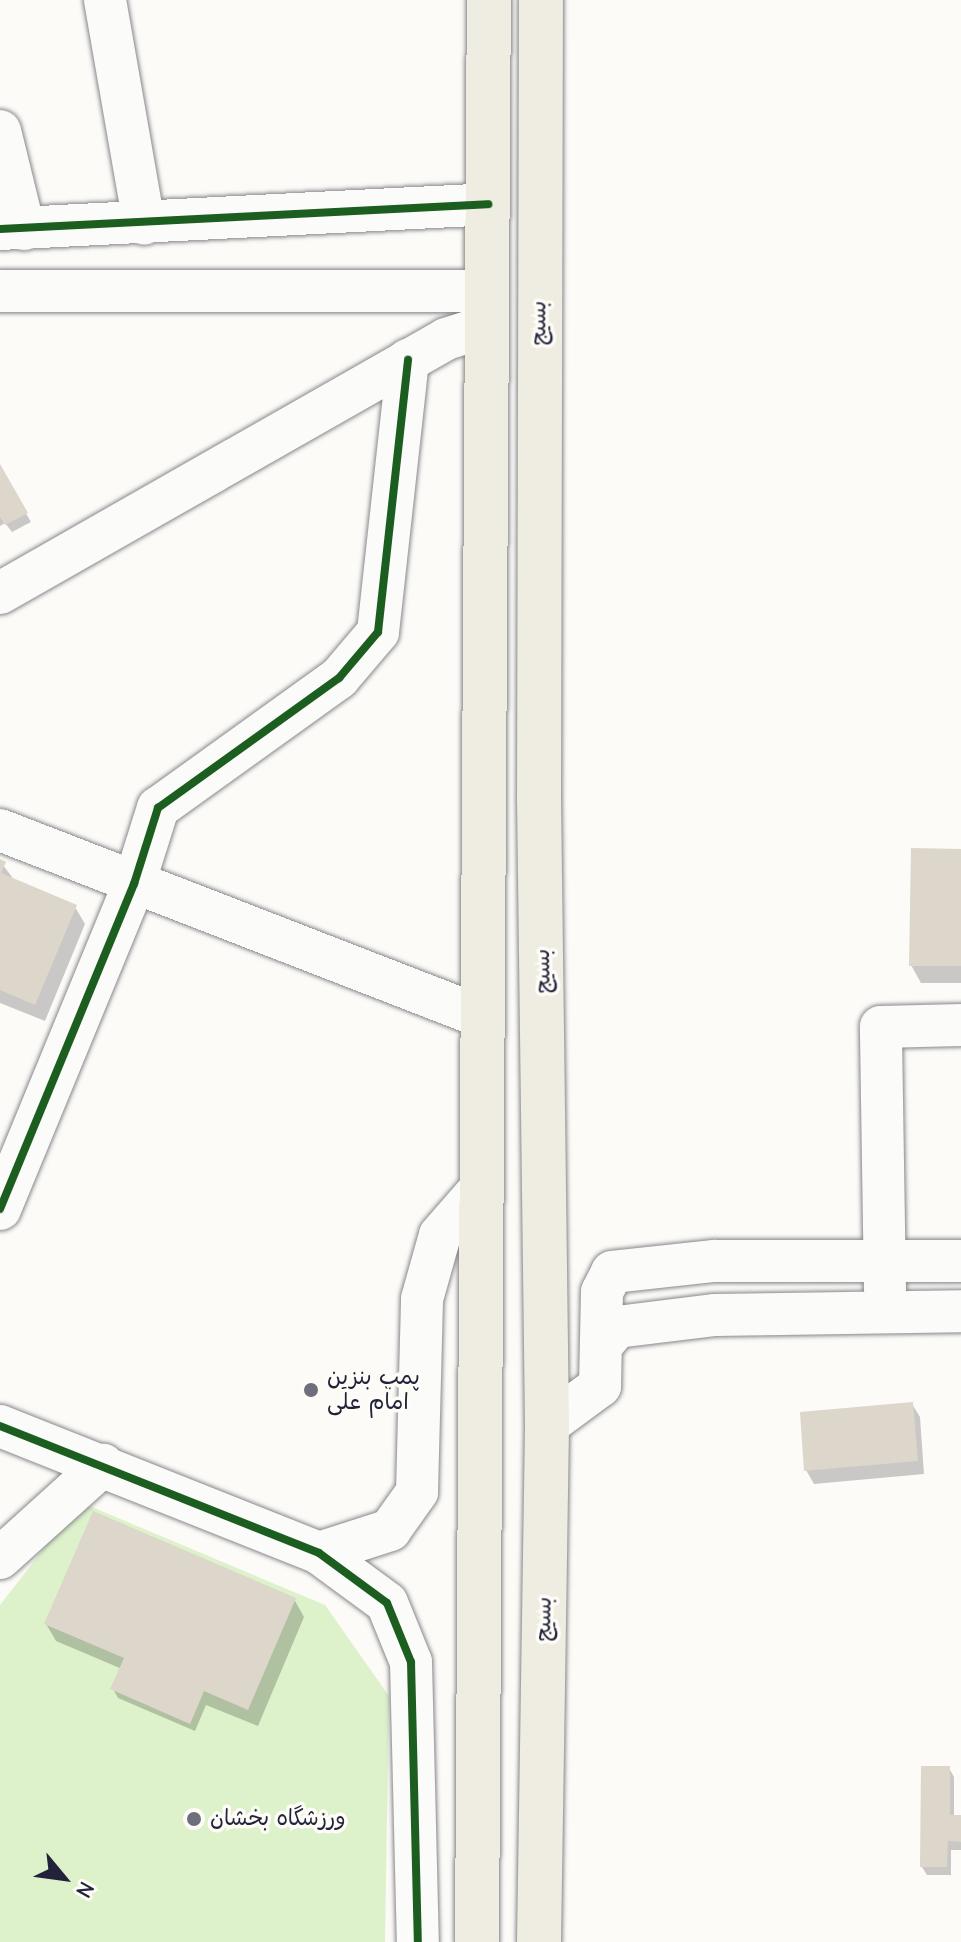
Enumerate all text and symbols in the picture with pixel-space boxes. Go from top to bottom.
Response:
street label: بسیج [526,301,552,345]
street label: بسیج [529,948,557,994]
place label: پمپ بنزین امام علی [327,1364,420,1416]
marker: پمپ بنزین امام علی [302,1381,320,1399]
street label: بسیج [530,1596,558,1642]
place label: ورزشگاه بخشان [210,1806,346,1832]
marker: ورزشگاه بخشان [185,1810,203,1828]
north arrow [24,1838,104,1918]
text: N [70,1877,100,1902]

